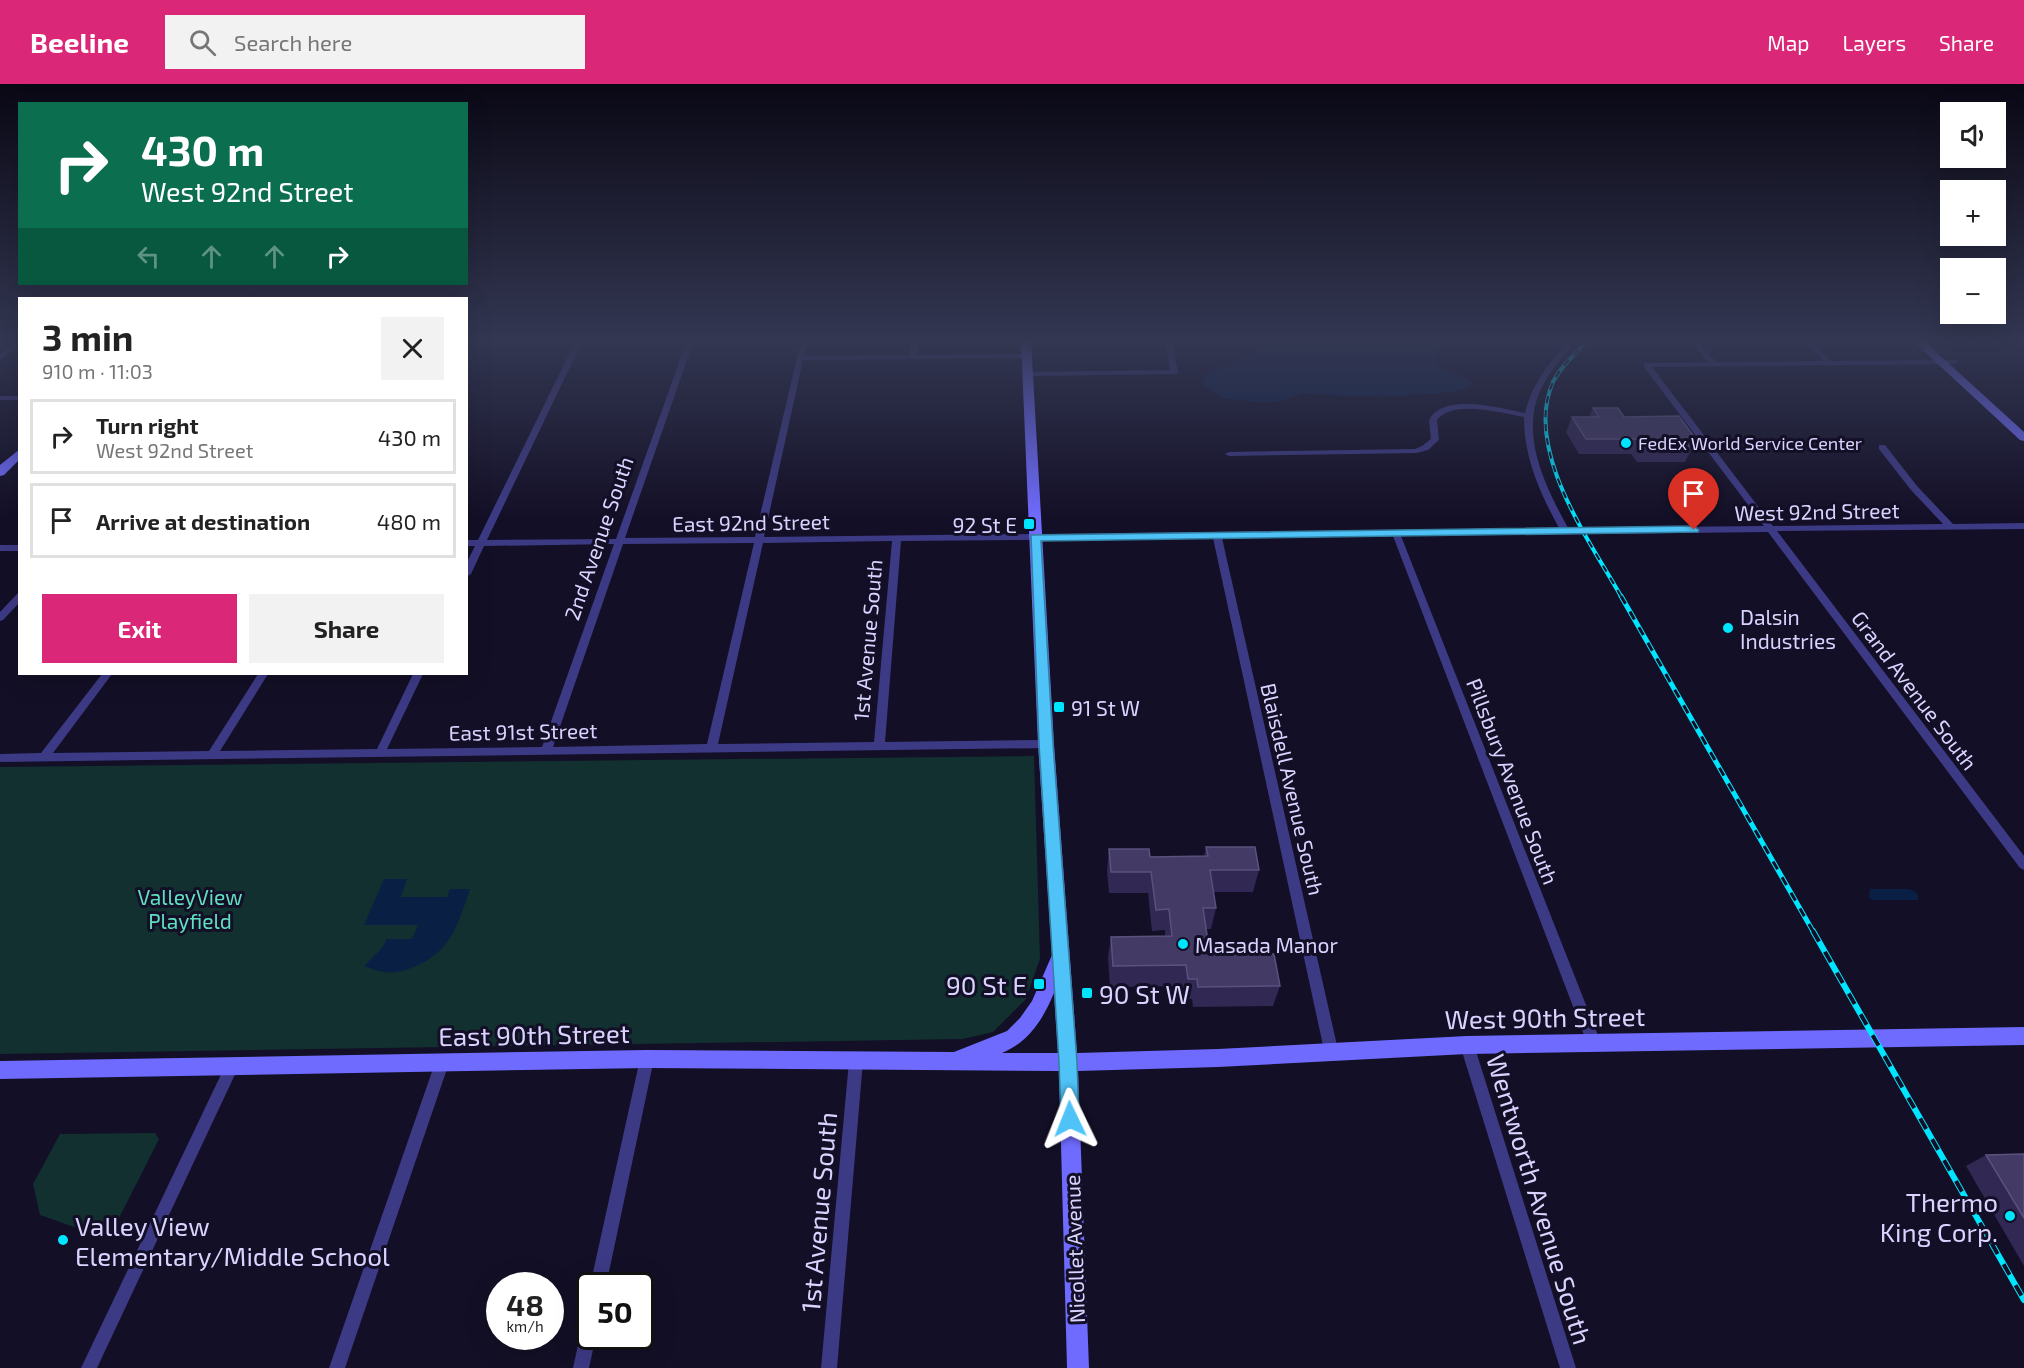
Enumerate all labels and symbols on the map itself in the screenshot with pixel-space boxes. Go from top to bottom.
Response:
place label: FedEx World Service Center [1638,432,1862,454]
marker: FedEx World Service Center [1619,436,1633,450]
street label: 2nd Avenue South [558,453,638,623]
pin [1668,468,1719,530]
street label: West 92nd Street [1734,497,1900,525]
street label: East 92nd Street [672,508,830,536]
place label: 92 St E [952,512,1017,537]
marker: 92 St E [1022,517,1036,531]
street label: 1st Avenue South [847,558,887,722]
place label: Dalsin Industries [1740,604,1836,653]
street label: Grand Avenue South [1847,606,1983,774]
marker: Dalsin Industries [1721,621,1735,635]
street label: Pillsbury Avenue South [1462,674,1564,888]
street label: Blaisdell Avenue South [1256,680,1330,898]
place label: 91 St W [1071,695,1140,720]
marker: 91 St W [1052,700,1066,714]
street label: East 91st Street [448,717,598,745]
park label: ValleyView Playfield [137,884,243,933]
place label: Masada Manor [1195,932,1338,957]
marker: Masada Manor [1176,937,1190,951]
place label: 90 St E [946,969,1027,1000]
marker: 90 St E [1032,977,1046,991]
place label: 90 St W [1099,978,1190,1009]
marker: 90 St W [1080,986,1094,1000]
street label: West 90th Street [1444,1000,1646,1034]
street label: East 90th Street [438,1017,630,1051]
street label: Wentworth Avenue South [1481,1050,1599,1348]
position arrow [1038,1087,1102,1151]
street label: 1st Avenue South [794,1111,842,1313]
street label: Nicollet Avenue [1059,1174,1089,1324]
place label: Thermo King Corp. [1880,1186,1998,1247]
marker: Thermo King Corp. [2003,1209,2017,1223]
place label: Valley View Elementary/Middle School [75,1210,390,1271]
marker: Valley View Elementary/Middle School [56,1233,70,1247]
speed limit sign: 50 [576,1272,654,1350]

